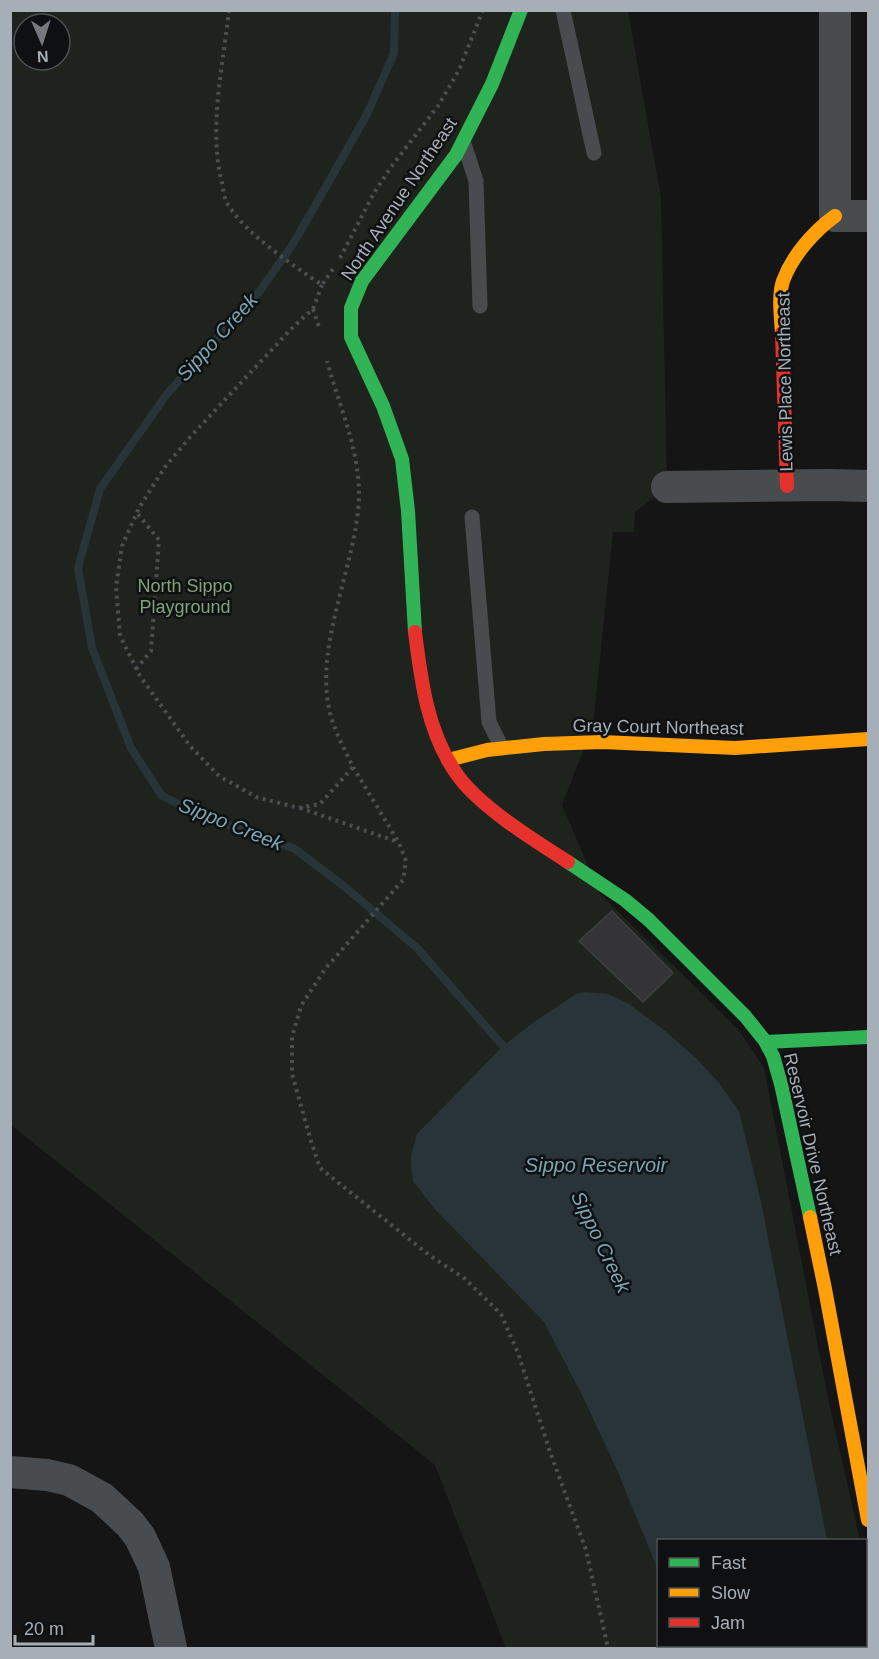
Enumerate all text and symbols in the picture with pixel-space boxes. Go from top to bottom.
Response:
north arrow [12,12,72,72]
text: N [37,48,49,65]
street label: North Avenue Northeast [337,114,461,284]
water label: Sippo Creek [172,288,263,385]
street label: Lewis Place Northeast [773,292,797,472]
park label: North Sippo Playground [137,576,233,617]
street label: Gray Court Northeast [572,716,744,738]
water label: Sippo Creek [176,793,287,855]
street label: Reservoir Drive Northeast [780,1051,846,1257]
water label: Sippo Reservoir [525,1154,668,1176]
water label: Sippo Creek [567,1188,635,1297]
legend [657,1539,867,1647]
text: Fast [711,1553,746,1573]
text: Slow [711,1583,751,1603]
scale bar [15,1608,93,1646]
text: Jam [711,1613,745,1633]
text: 20 m [24,1619,64,1639]

